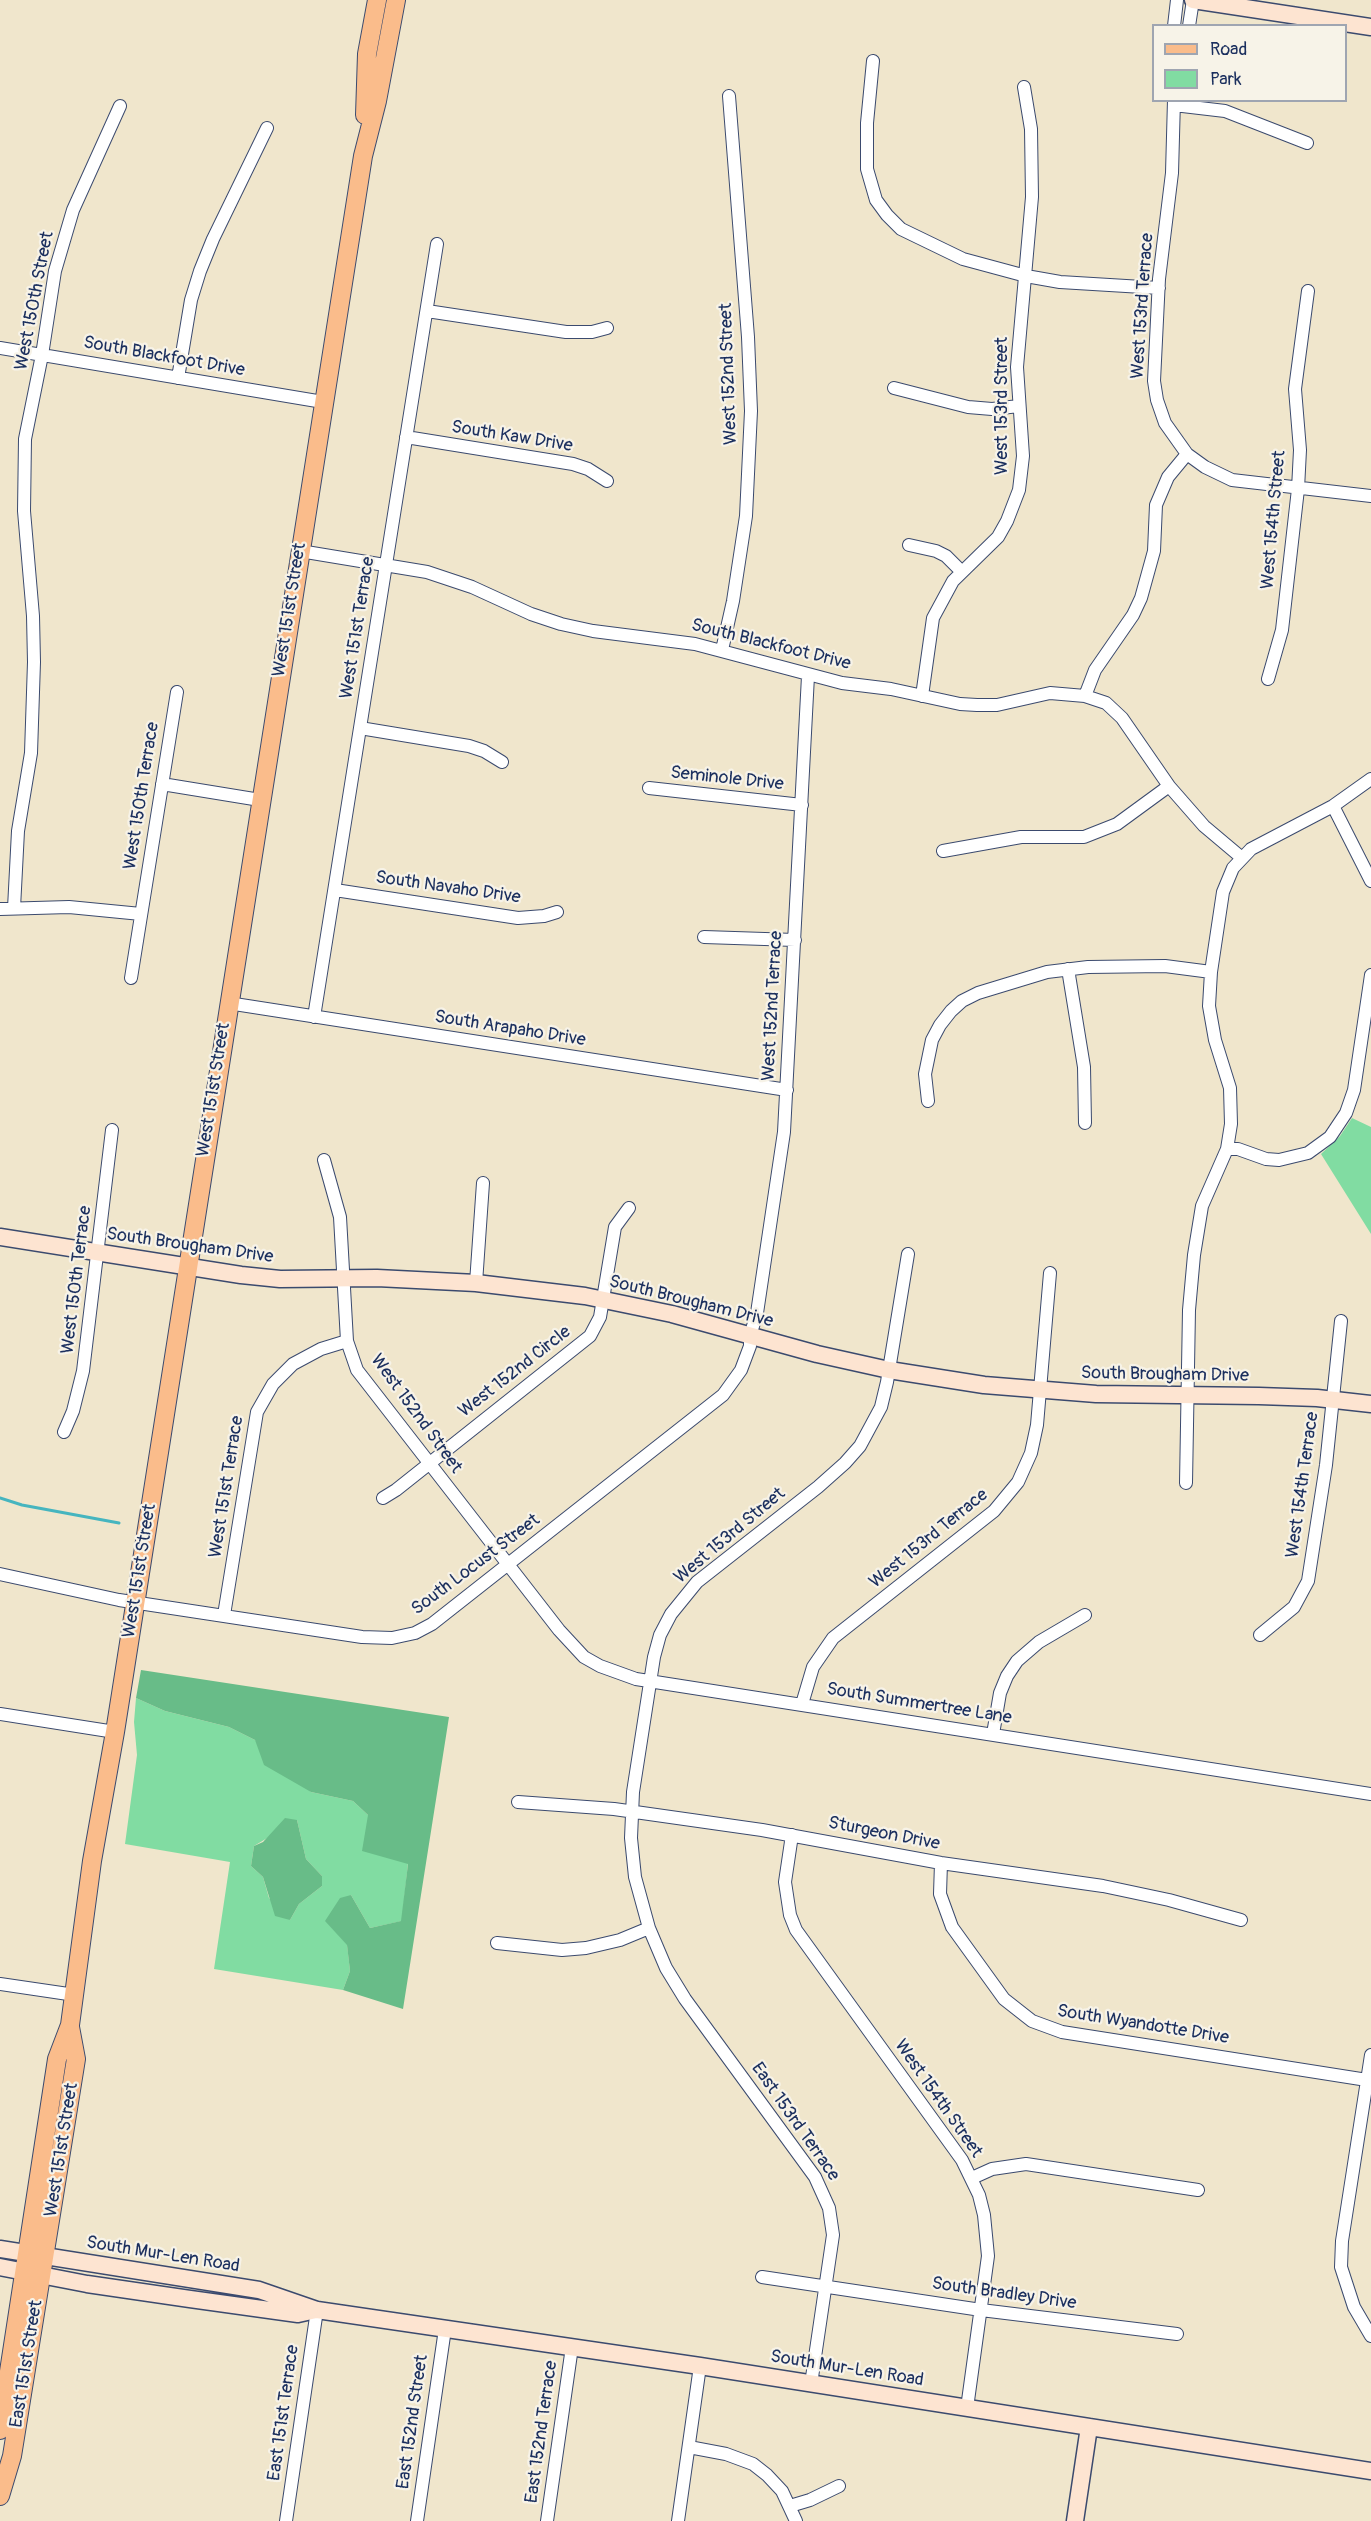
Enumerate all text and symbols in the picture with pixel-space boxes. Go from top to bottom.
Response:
legend [1152,24,1347,102]
text: Road [1210,38,1247,61]
text: Park [1210,68,1242,91]
street label: West 150th Street [11,230,59,372]
street label: West 153rd Terrace [1127,232,1159,380]
street label: West 152nd Street [716,303,742,445]
street label: South Blackfoot Drive [82,332,246,382]
street label: West 153rd Street [991,337,1013,475]
street label: South Kaw Drive [450,417,574,457]
street label: West 154th Street [1257,450,1291,590]
street label: West 151st Street [269,541,311,679]
street label: West 151st Terrace [336,555,380,701]
street label: South Blackfoot Drive [689,615,853,675]
street label: West 150th Terrace [120,721,164,871]
street label: Seminole Drive [669,762,785,796]
street label: South Navaho Drive [374,867,522,909]
street label: West 152nd Terrace [758,930,788,1082]
street label: South Arapaho Drive [433,1006,587,1052]
street label: West 151st Street [193,1021,235,1159]
street label: West 150th Terrace [57,1205,97,1355]
street label: South Brougham Drive [105,1224,275,1268]
street label: South Brougham Drive [607,1271,775,1333]
street label: West 152nd Circle [455,1322,575,1422]
street label: West 152nd Street [366,1350,466,1478]
street label: South Brougham Drive [1081,1363,1249,1387]
street label: West 154th Terrace [1282,1411,1324,1559]
street label: West 151st Terrace [205,1414,249,1560]
street label: West 153rd Street [670,1483,790,1589]
street label: West 153rd Terrace [865,1485,993,1593]
street label: West 151st Street [119,1502,161,1640]
street label: South Locust Street [408,1510,544,1620]
street label: South Summertree Lane [825,1679,1013,1729]
street label: Sturgeon Drive [826,1813,942,1855]
street label: South Wyandotte Drive [1056,2001,1230,2049]
street label: West 154th Street [889,2036,987,2162]
street label: East 153rd Terrace [746,2059,844,2185]
street label: West 151st Street [41,2081,83,2219]
street label: South Mur-Len Road [85,2232,241,2278]
street label: South Bradley Drive [930,2273,1078,2315]
street label: East 151st Street [6,2299,48,2429]
street label: East 151st Terrace [264,2344,304,2482]
street label: South Mur-Len Road [769,2346,925,2392]
street label: East 152nd Street [393,2353,433,2491]
street label: East 152nd Terrace [521,2359,563,2505]

